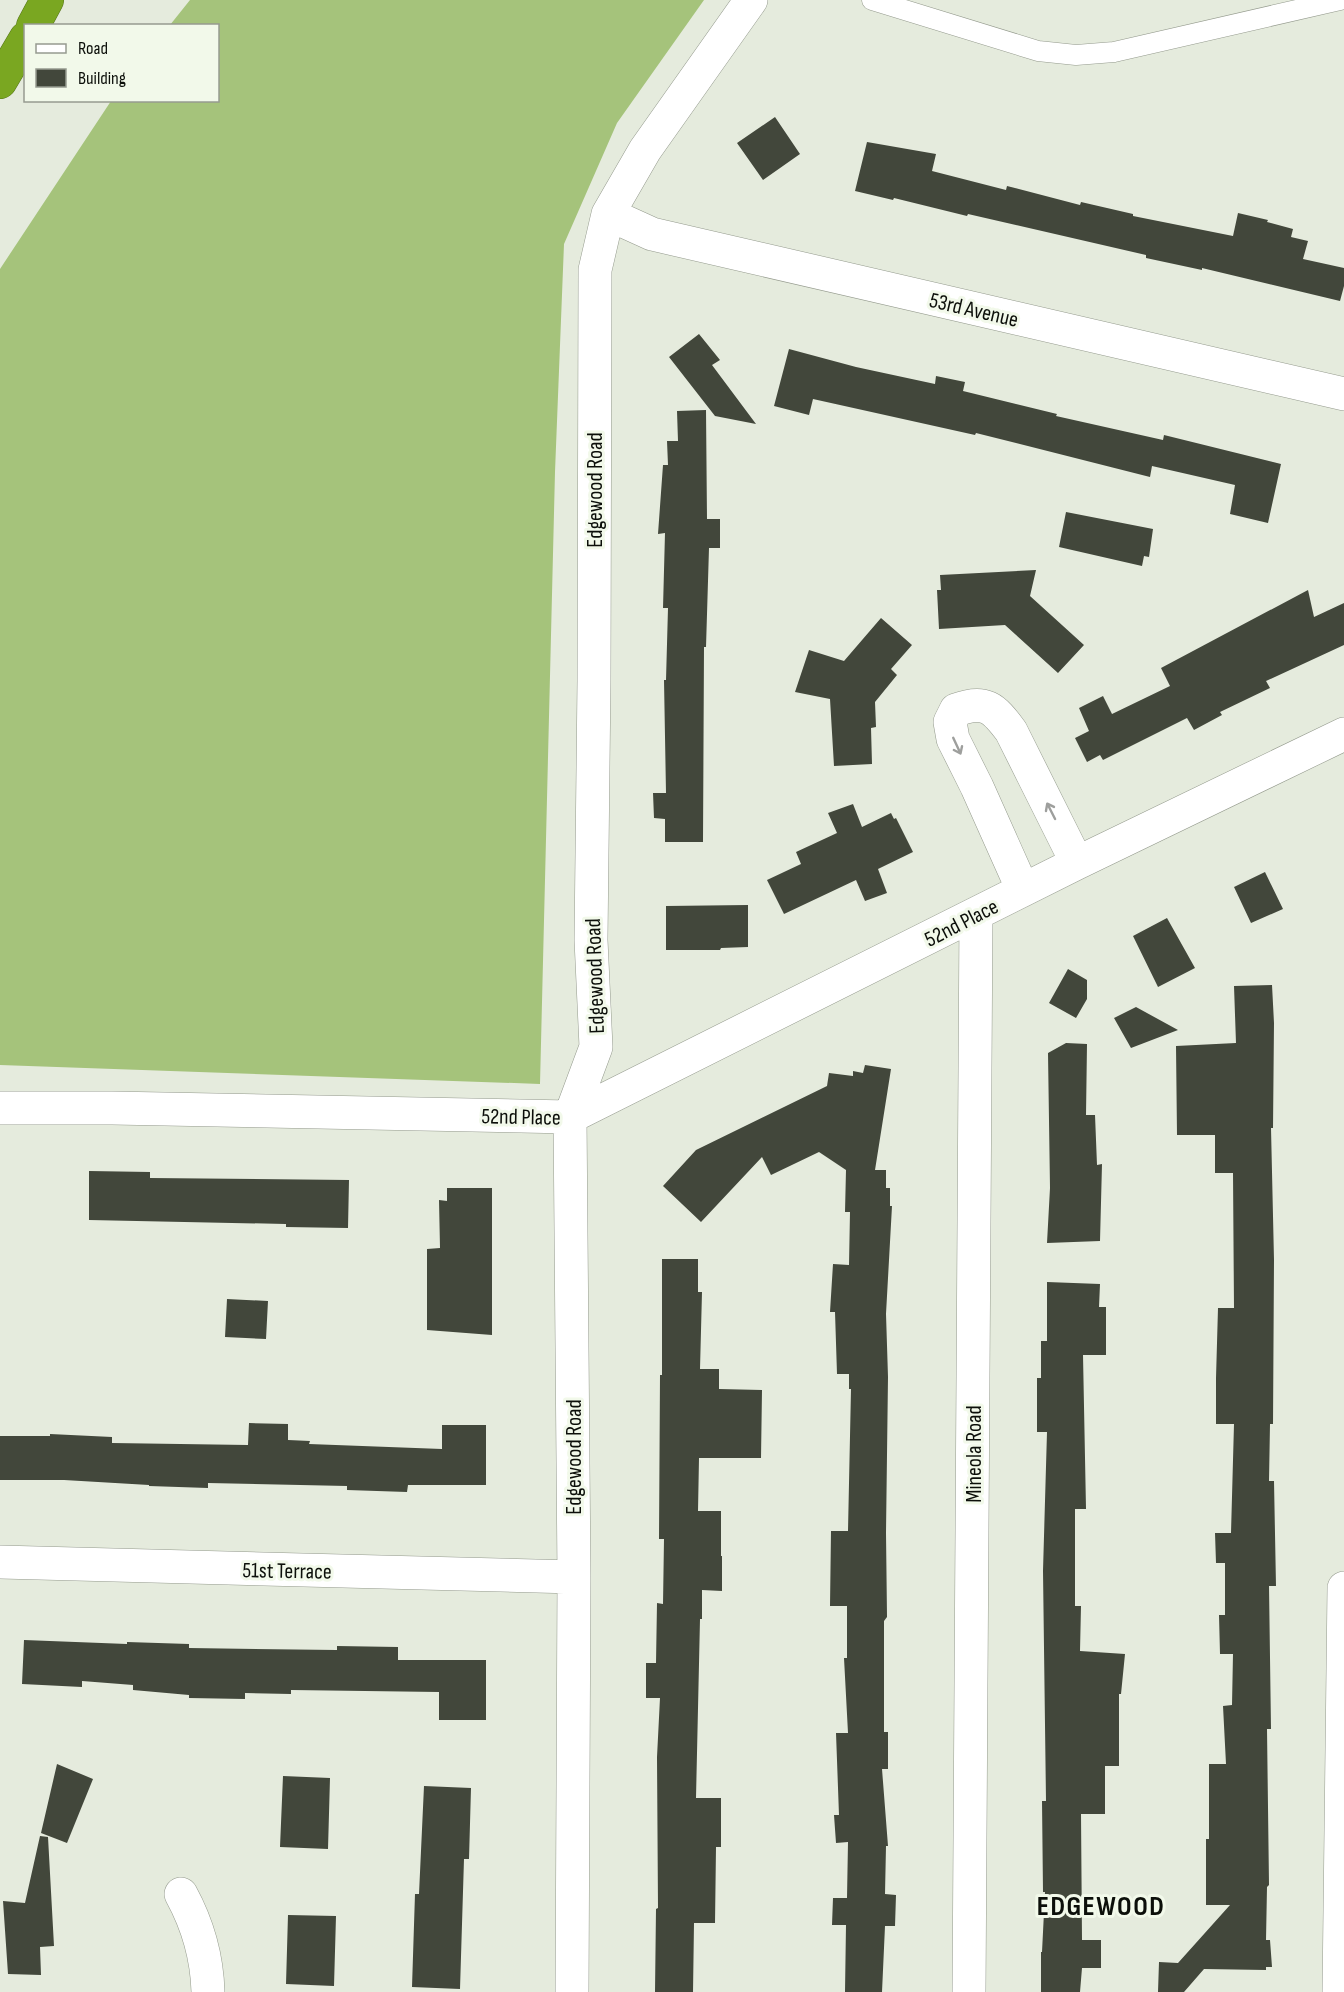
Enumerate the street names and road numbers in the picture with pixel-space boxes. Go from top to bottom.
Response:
street label: 53rd Avenue [927,287,1021,334]
street label: Edgewood Road [582,432,609,548]
street label: 52nd Place [920,893,1003,953]
street label: Edgewood Road [580,918,611,1034]
street label: 52nd Place [481,1103,561,1132]
street label: Edgewood Road [561,1399,588,1515]
street label: Mineola Road [961,1405,988,1503]
street label: 51st Terrace [242,1557,332,1586]

